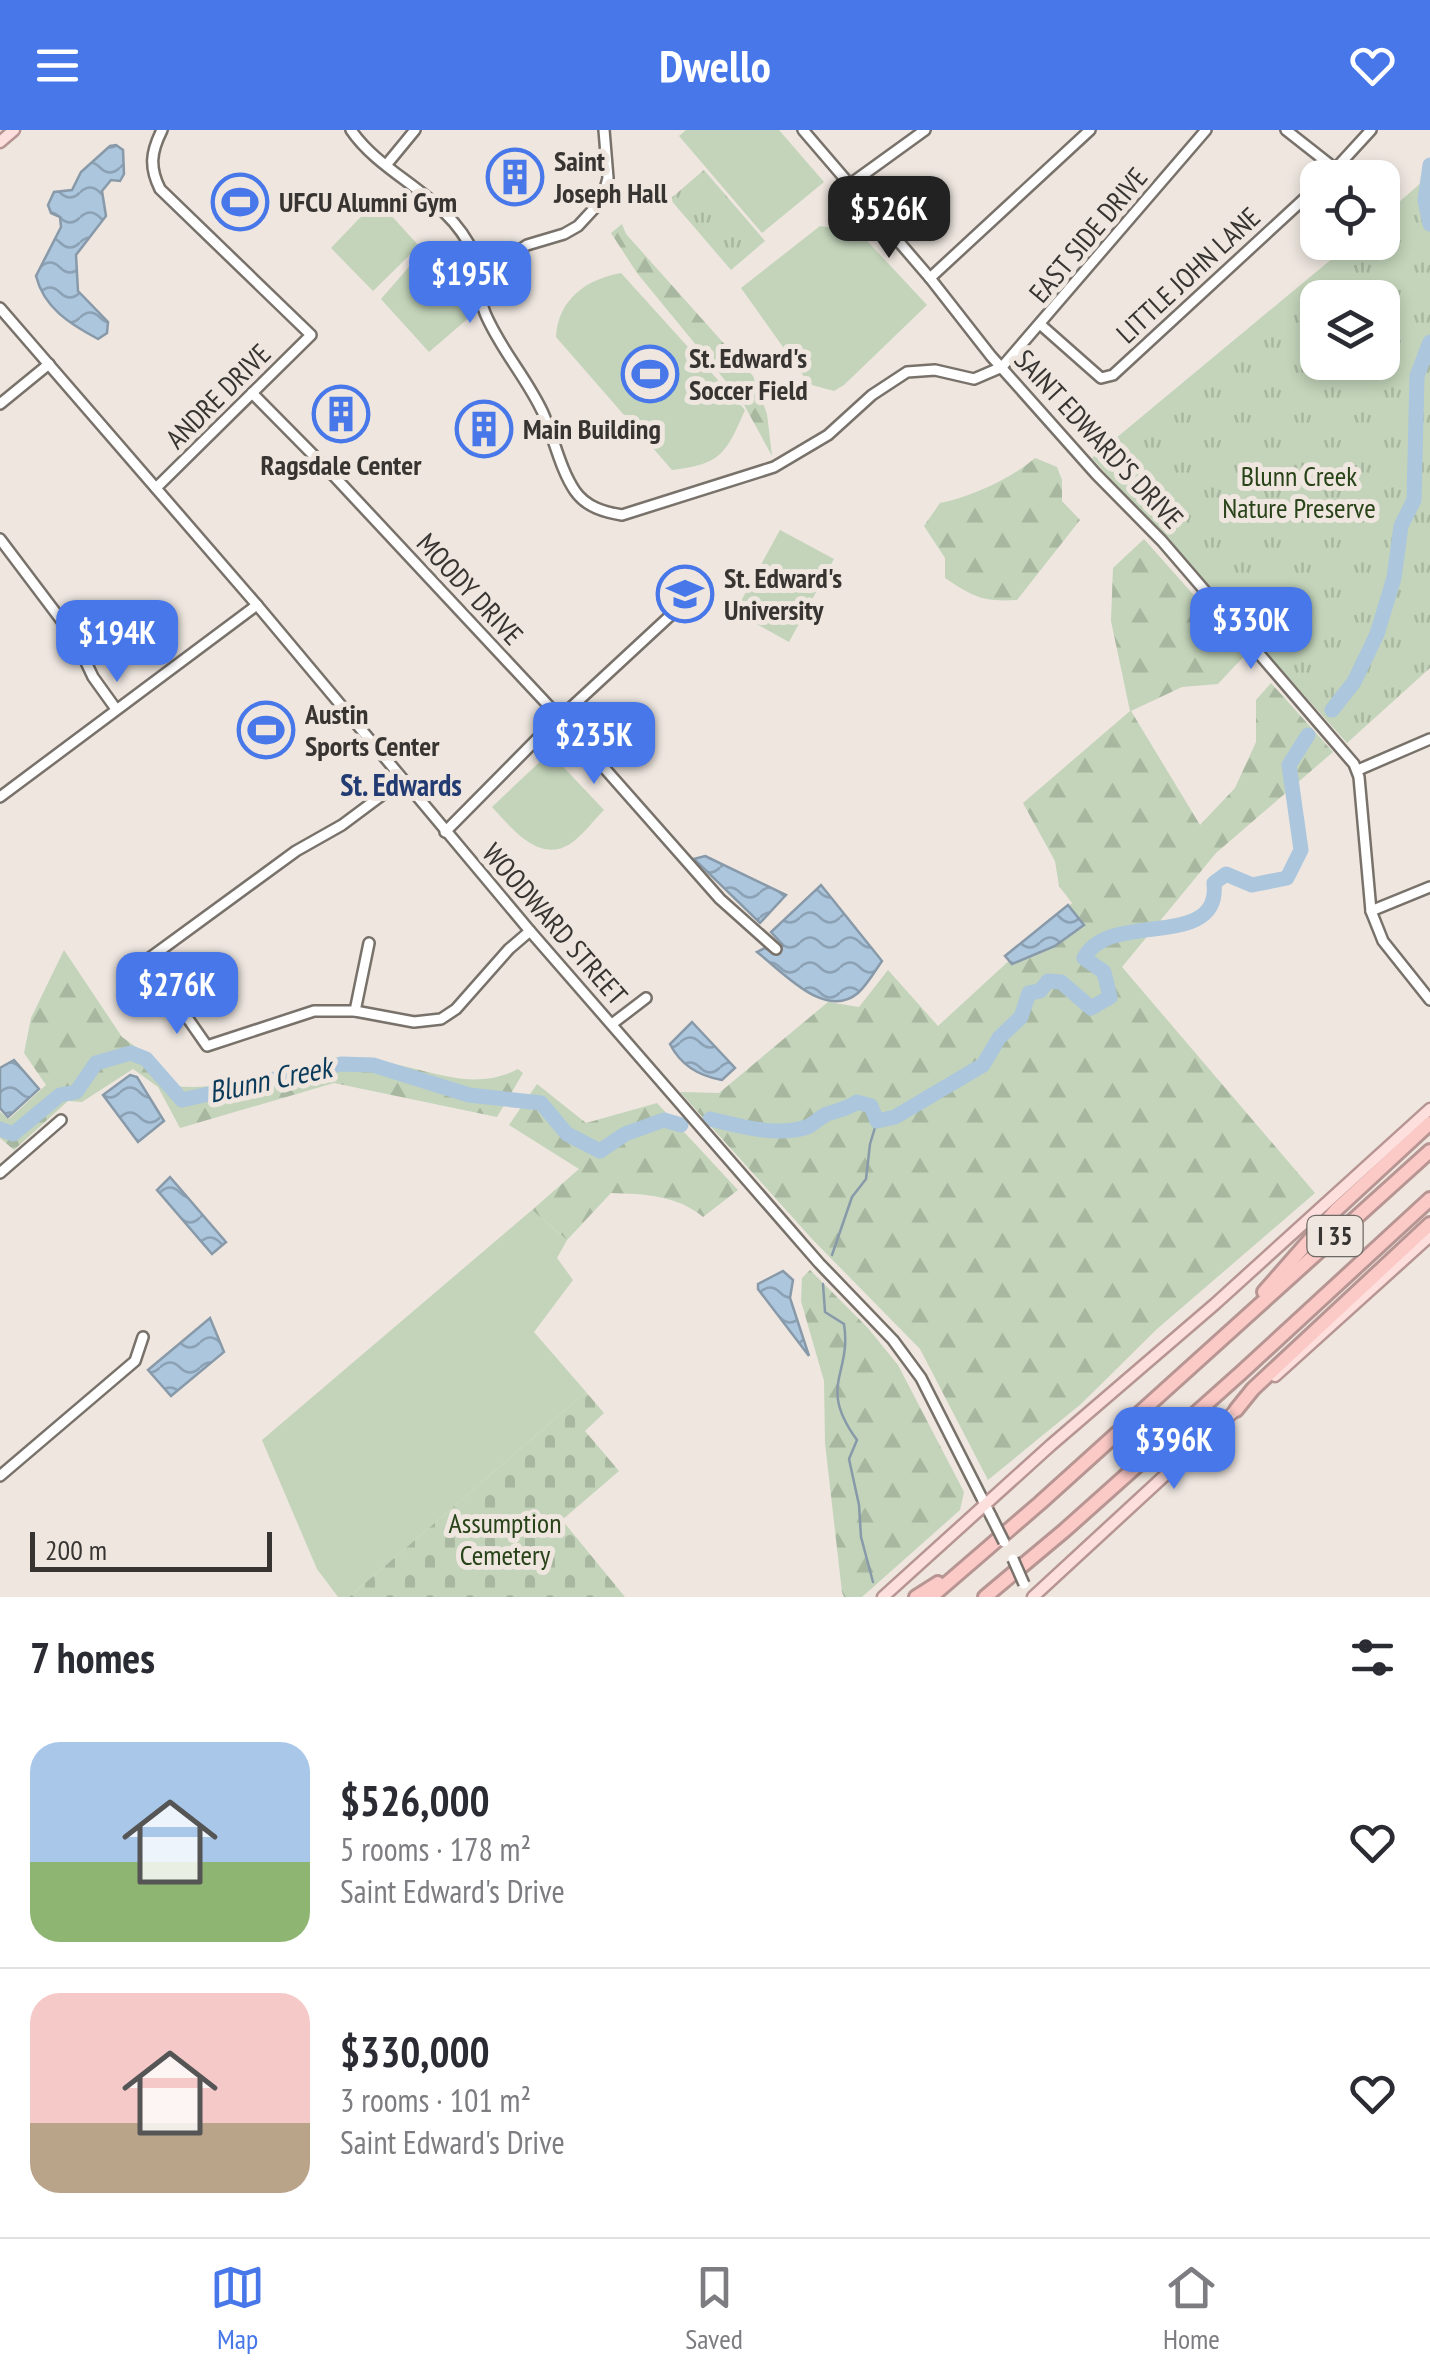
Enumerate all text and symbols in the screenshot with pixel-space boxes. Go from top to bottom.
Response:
text: Dwello [659,36,771,94]
icon: menu [30,38,85,93]
icon: heart [1345,38,1400,93]
place label: Saint Joseph Hall [553,142,667,211]
building icon: Saint Joseph Hall [485,147,545,207]
street label: EAST SIDE DRIVE [1020,159,1155,310]
map controls [1300,160,1400,380]
button: locate [1300,160,1400,260]
sports icon: UFCU Alumni Gym [210,172,270,232]
pin: $526K [819,176,959,261]
place label: UFCU Alumni Gym [279,183,457,220]
text: $526K [850,187,928,229]
street label: LITTLE JOHN LANE [1108,199,1267,351]
pin: $195K [400,241,540,326]
text: $195K [431,252,509,294]
button: layers [1300,280,1400,380]
street label: ANDRE DRIVE [157,335,278,456]
place label: St. Edward's Soccer Field [689,339,808,408]
street label: SAINT EDWARD'S DRIVE [1007,341,1192,536]
sports icon: St. Edward's Soccer Field [620,344,680,404]
building icon: Ragsdale Center [311,384,371,444]
building icon: Main Building [454,399,514,459]
place label: Main Building [523,410,661,447]
place label: Ragsdale Center [261,446,422,483]
park label: Blunn Creek Nature Preserve [1222,457,1376,526]
street label: MOODY DRIVE [409,525,532,653]
place label: St. Edward's University [724,559,842,628]
school or university icon: St. Edward's University [655,564,715,624]
pin: $330K [1181,587,1321,672]
text: $330K [1212,598,1290,640]
pin: $194K [47,600,187,685]
text: $194K [78,611,156,653]
place label: Austin Sports Center [304,695,440,764]
sports icon: Austin Sports Center [236,700,296,760]
pin: $235K [524,702,664,787]
text: $235K [555,713,633,755]
district label: St. Edwards [340,765,462,804]
street label: WOODWARD STREET [475,835,636,1013]
pin: $276K [107,952,247,1037]
text: $276K [138,963,216,1005]
water label: Blunn Creek [205,1046,338,1111]
road number: I 35 [1308,1216,1362,1256]
pin: $396K [1104,1407,1244,1492]
text: $396K [1135,1418,1213,1460]
park label: Assumption Cemetery [449,1504,561,1573]
scale bar [30,1527,272,1572]
text: 200 m [45,1531,107,1568]
text: 7 homes [30,1630,155,1685]
icon: filters [1345,1630,1400,1685]
text: $526,000 [340,1773,490,1828]
icon: home [110,1782,230,1902]
icon: heart [1345,1815,1400,1870]
text: 5 rooms · 178 m² [340,1828,531,1870]
text: Saint Edward's Drive [340,1870,565,1912]
text: $330,000 [340,2024,490,2079]
icon: home [110,2033,230,2153]
icon: heart [1345,2066,1400,2121]
text: 3 rooms · 101 m² [340,2079,531,2121]
text: Saint Edward's Drive [340,2121,565,2163]
tab: Map [210,2260,265,2357]
tab: Saved [685,2260,743,2357]
tab: Home [1163,2260,1220,2357]

